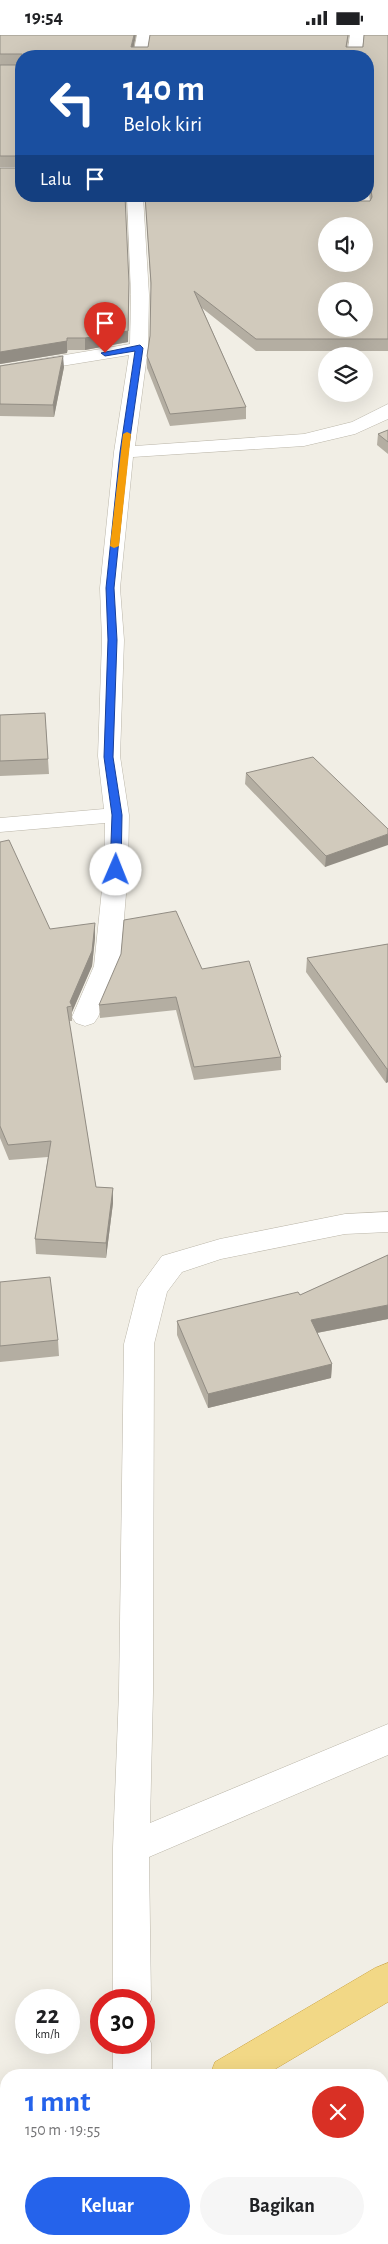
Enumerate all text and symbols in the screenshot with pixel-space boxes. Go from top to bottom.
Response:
text: 19:54 [25,8,63,27]
icon: left [40,70,105,135]
text: 140 m [123,72,205,107]
text: Belok kiri [123,113,202,135]
icon: arrive [81,165,109,193]
text: Lalu [40,170,71,189]
map controls [318,217,373,402]
button: sound [318,217,373,272]
button: search [318,282,373,337]
pin [84,302,126,353]
icon: arrive [91,309,119,337]
button: layers [318,347,373,402]
position arrow [89,843,141,895]
speed limit sign: 30 [90,1989,155,2054]
text: 22 [36,2003,59,2028]
text: km/h [35,2028,60,2040]
button: close [312,2086,364,2138]
text: 1 mnt [25,2087,90,2117]
text: 150 m · 19:55 [25,2122,100,2138]
button: Keluar [25,2177,190,2235]
button: Bagikan [200,2177,364,2235]

